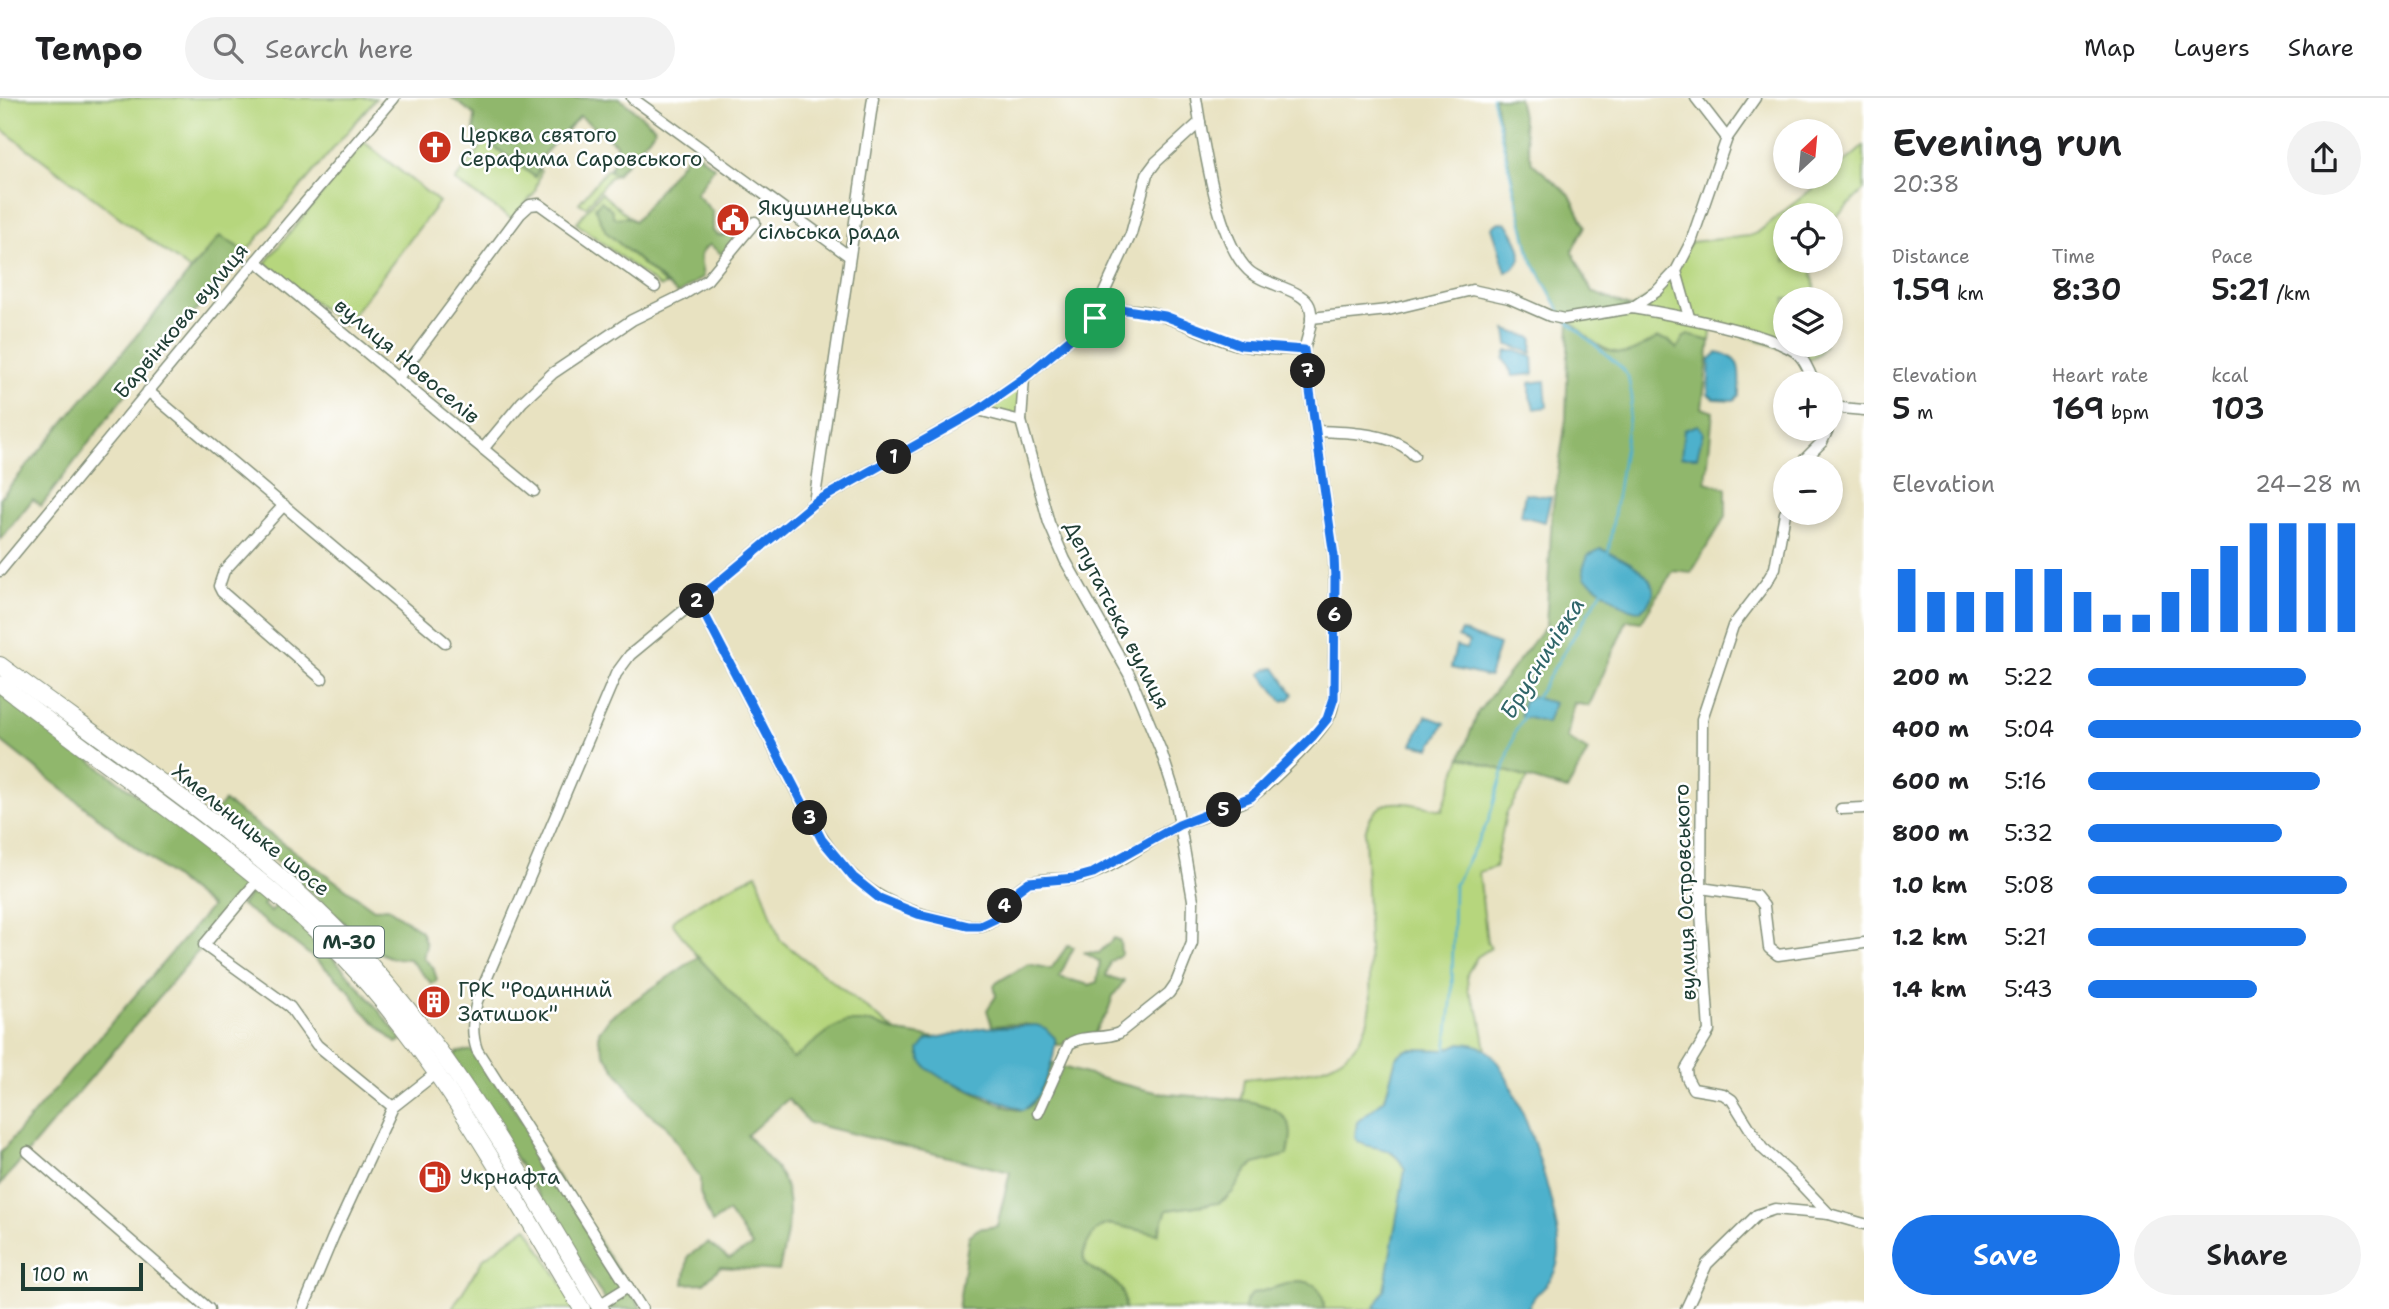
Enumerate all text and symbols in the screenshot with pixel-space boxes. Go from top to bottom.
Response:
search box [185,17,675,80]
text: Tempo [35,26,143,71]
icon: search [209,29,247,67]
text: Search here [265,31,414,66]
text: Map [2084,32,2135,64]
text: Layers [2173,32,2250,64]
text: Share [2288,32,2354,64]
text: Evening run [1892,117,2122,168]
north arrow [1773,119,1843,189]
map controls [1773,119,1843,525]
place label: Церква святого Серафима Саровського [460,121,702,173]
button: share [2287,121,2361,195]
church icon: Церква святого Серафима Саровського [416,128,454,166]
text: 20:38 [1892,169,1960,199]
place label: Якушинецька сільська рада [758,194,899,246]
public building icon: Якушинецька сільська рада [714,201,752,239]
button: locate [1773,203,1843,273]
street label: Барвінкова вулиця [107,237,255,405]
text: Distance [1892,244,1970,269]
text: Time [2052,244,2095,269]
text: Pace [2211,244,2253,269]
text: 1.59 [1892,269,1950,310]
text: 8:30 [2052,269,2122,310]
text: 5:21 [2211,269,2270,310]
text: km [1950,281,1984,306]
text: /km [2270,281,2310,306]
button: layers [1773,287,1843,357]
pin [1065,288,1125,348]
street label: вулиця Новоселів [328,292,486,430]
icon: arrive [1076,299,1114,337]
pin: 7 [1290,354,1326,388]
text: 7 [1301,358,1314,383]
text: Elevation [1892,363,1977,388]
text: Heart rate [2052,363,2148,388]
text: kcal [2211,363,2248,388]
button: + [1773,371,1843,441]
text: 5 [1892,388,1911,429]
text: 169 [2052,388,2105,429]
text: 103 [2211,388,2265,429]
text: m [1911,400,1934,425]
text: bpm [2105,400,2149,425]
pin: 1 [876,440,912,474]
text: 1 [889,444,898,469]
button: − [1773,455,1843,525]
text: Elevation [1892,469,1995,499]
text: 24–28 m [2255,469,2361,499]
street label: Депутатська вулиця [1057,516,1177,714]
pin: 2 [680,584,714,618]
text: 2 [690,588,703,613]
water label: Брусничівка [1493,592,1591,724]
pin: 6 [1318,598,1352,632]
text: 6 [1328,602,1341,627]
text: 200 m [1892,662,1969,692]
text: 5:22 [2004,662,2053,692]
text: 400 m [1892,714,1969,744]
text: 5:04 [2004,714,2054,744]
street label: Хмельницьке шосе [166,757,336,903]
text: 600 m [1892,766,1969,796]
text: 5:16 [2004,766,2047,796]
street label: вулиця Островського [1667,783,1703,1001]
pin: 5 [1206,792,1242,828]
text: 5 [1218,797,1229,822]
pin: 3 [792,800,828,836]
text: 3 [803,805,816,830]
text: 800 m [1892,818,1969,848]
text: 5:32 [2004,818,2053,848]
text: 1.0 km [1892,870,1967,900]
text: 5:08 [2004,870,2055,900]
pin: 4 [988,888,1023,924]
text: 4 [998,893,1011,918]
text: 1.2 km [1892,922,1968,952]
text: 5:21 [2004,922,2047,952]
road number: М-30 [314,926,384,958]
text: 1.4 km [1892,974,1966,1004]
text: 5:43 [2004,974,2053,1004]
place label: ГРК "Родинний Затишок" [458,976,613,1028]
building icon: ГРК "Родинний Затишок" [415,983,453,1021]
fuel station icon: Укрнафта [416,1158,454,1196]
place label: Укрнафта [460,1163,560,1191]
button: Save [1892,1215,2120,1295]
button: Share [2134,1215,2361,1295]
scale bar [21,1260,144,1292]
text: 100 m [32,1262,89,1287]

